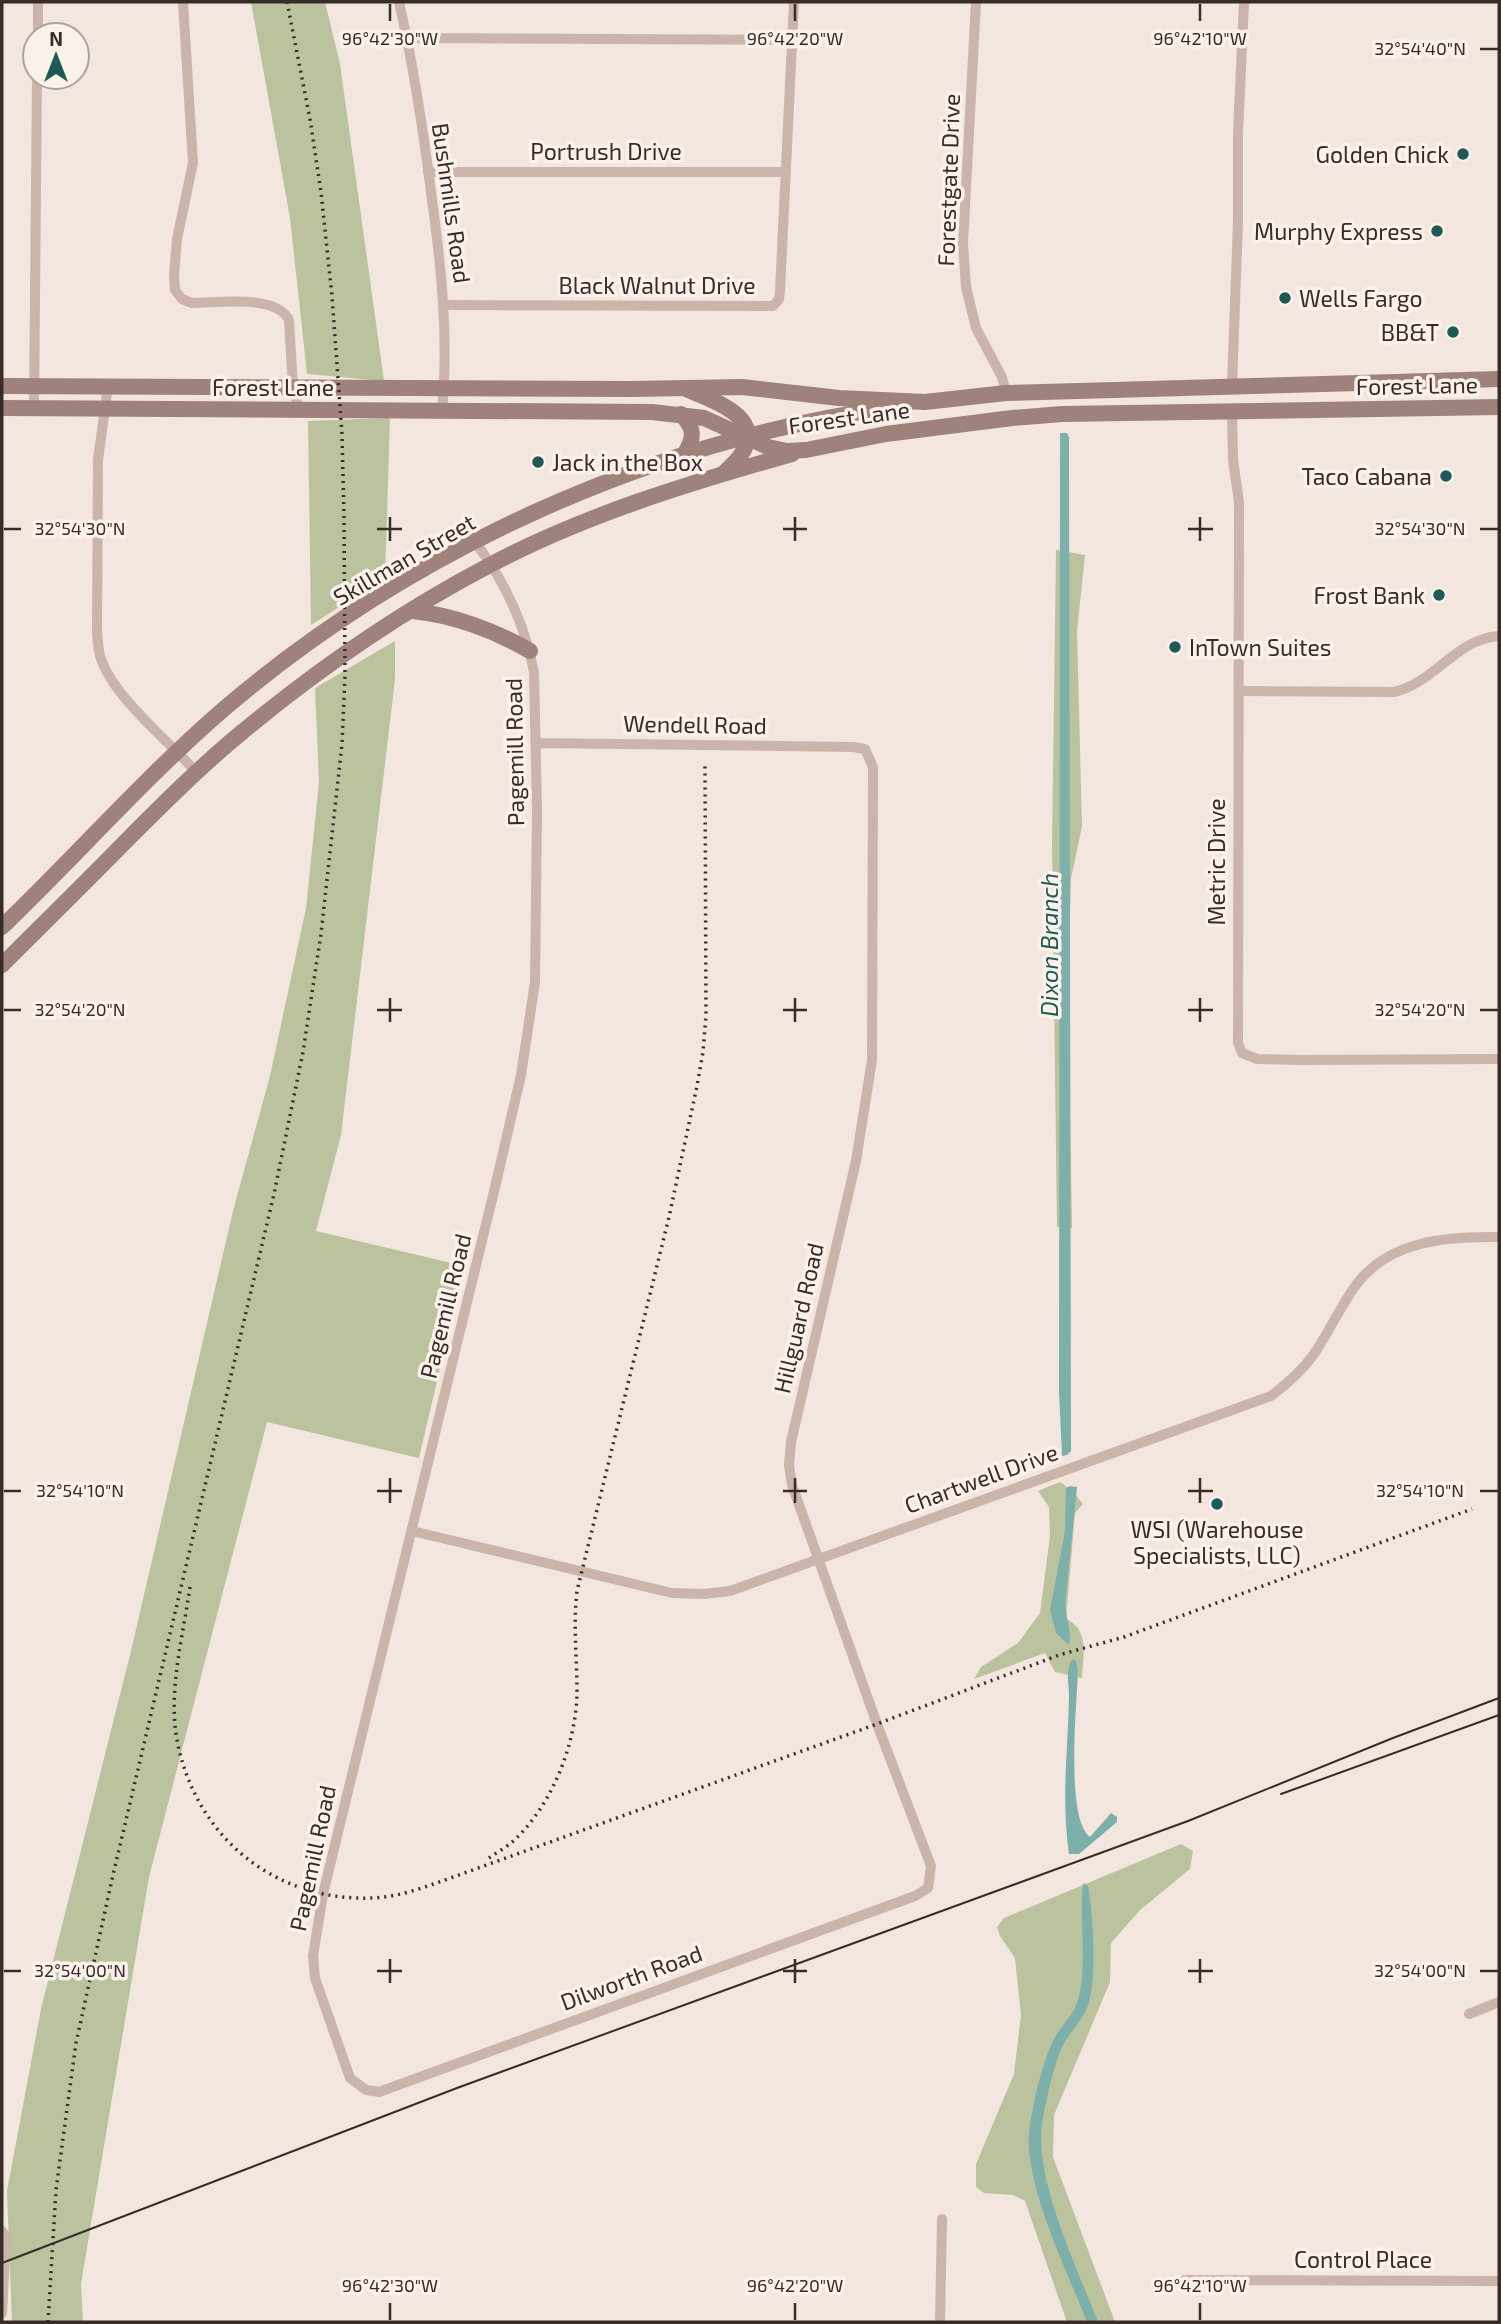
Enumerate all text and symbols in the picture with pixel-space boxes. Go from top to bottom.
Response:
north arrow [21,21,91,91]
text: N [49,27,63,50]
text: 96°42'30"W [342,27,438,49]
text: 96°42'20"W [747,27,843,49]
text: 96°42'10"W [1153,27,1247,49]
text: 32°54'40"N [1374,37,1466,59]
street label: Forestgate Drive [931,93,965,267]
street label: Bushmills Road [427,121,477,285]
street label: Portrush Drive [530,137,682,165]
place label: Golden Chick [1316,140,1449,168]
marker: Golden Chick [1455,146,1471,162]
place label: Murphy Express [1254,217,1423,245]
marker: Murphy Express [1429,223,1445,239]
street label: Black Walnut Drive [558,271,756,299]
place label: Wells Fargo [1299,284,1423,312]
marker: Wells Fargo [1277,290,1293,306]
place label: BB&T [1381,318,1439,346]
marker: BB&T [1445,324,1461,340]
street label: Forest Lane [1356,370,1478,400]
street label: Forest Lane [212,373,334,401]
street label: Forest Lane [787,395,911,439]
place label: Jack in the Box [552,448,703,476]
marker: Jack in the Box [530,454,546,470]
place label: Taco Cabana [1301,462,1432,490]
marker: Taco Cabana [1438,468,1454,484]
street label: Skillman Street [328,507,480,611]
text: 32°54'30"N [35,517,125,539]
text: 32°54'30"N [1375,517,1465,539]
place label: Frost Bank [1313,581,1425,609]
marker: Frost Bank [1431,587,1447,603]
place label: InTown Suites [1189,633,1332,661]
marker: InTown Suites [1167,639,1183,655]
street label: Pagemill Road [499,678,529,826]
street label: Wendell Road [623,709,767,739]
street label: Metric Drive [1202,798,1230,926]
water label: Dixon Branch [1034,873,1063,1017]
text: 32°54'20"N [34,998,126,1020]
text: 32°54'20"N [1374,998,1466,1020]
street label: Pagemill Road [413,1231,477,1381]
street label: Hillguard Road [767,1240,829,1396]
street label: Chartwell Drive [901,1437,1061,1519]
text: 32°54'10"N [36,1479,124,1501]
text: 32°54'10"N [1376,1479,1464,1501]
marker: WSI (Warehouse Specialists, LLC) [1209,1496,1225,1512]
place label: WSI (Warehouse Specialists, LLC) [1130,1515,1304,1569]
street label: Pagemill Road [283,1783,341,1933]
street label: Dilworth Road [556,1938,706,2016]
text: 32°54'00"N [34,1959,126,1981]
text: 32°54'00"N [1374,1959,1466,1981]
street label: Control Place [1294,2245,1432,2273]
text: 96°42'30"W [342,2274,438,2296]
text: 96°42'20"W [747,2274,843,2296]
text: 96°42'10"W [1153,2274,1247,2296]

